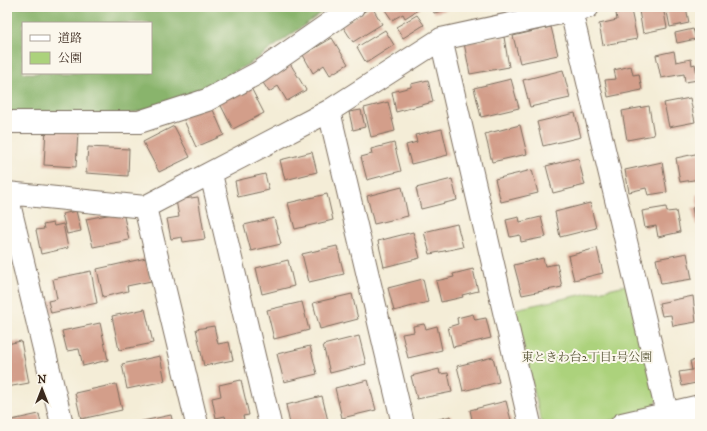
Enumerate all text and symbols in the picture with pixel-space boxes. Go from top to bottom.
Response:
legend [22,22,152,74]
text: 道路 [58,31,82,46]
text: 公園 [58,51,82,66]
park label: 東ときわ台2丁目1号公園 [522,350,652,365]
north arrow [22,369,62,409]
text: N [37,373,47,387]

